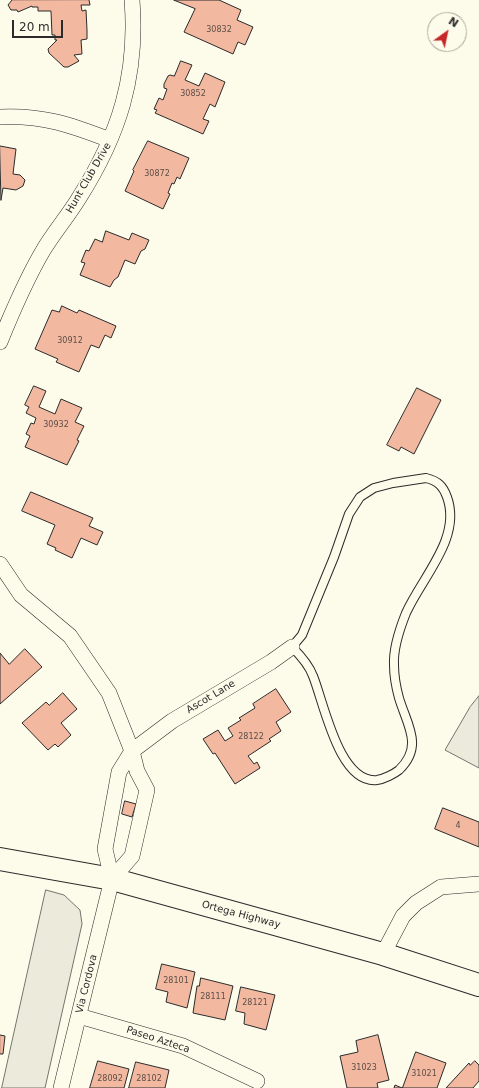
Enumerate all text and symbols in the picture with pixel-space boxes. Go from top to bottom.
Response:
scale bar [14,12,65,38]
north arrow [427,12,467,52]
text: N [446,14,461,30]
text: 20 m [19,20,50,34]
house number: 30832 [206,25,232,35]
house number: 30852 [180,89,206,99]
street label: Hunt Club Drive [64,141,114,215]
house number: 30872 [144,169,170,179]
house number: 30912 [57,336,83,346]
house number: 30932 [43,420,69,430]
street label: Ascot Lane [184,678,238,716]
house number: 28122 [238,732,264,742]
house number: 4 [455,821,461,831]
street label: Ortega Highway [200,899,282,931]
street label: Via Cordova [74,953,100,1015]
house number: 28101 [163,976,189,986]
house number: 28111 [200,992,226,1002]
house number: 28121 [242,998,268,1008]
street label: Paseo Azteca [125,1024,191,1056]
house number: 31023 [351,1063,377,1073]
house number: 31021 [411,1069,437,1079]
house number: 28092 [97,1074,123,1084]
house number: 28102 [136,1074,162,1084]

